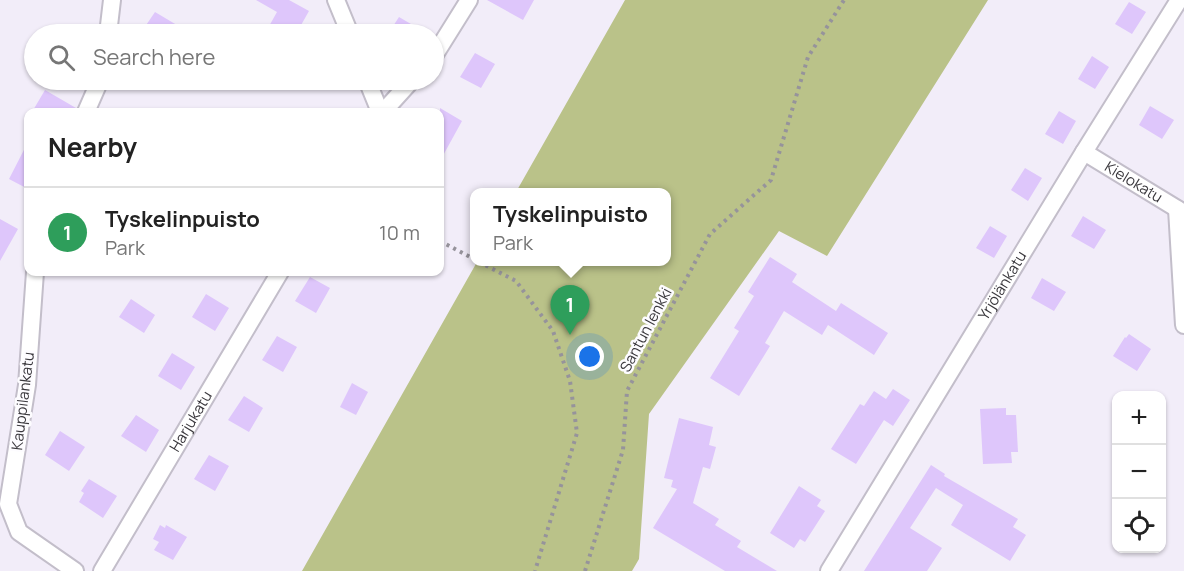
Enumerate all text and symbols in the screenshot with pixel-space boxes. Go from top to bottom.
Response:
search box [24,24,444,90]
icon: search [45,41,78,74]
text: Search here [93,42,215,72]
text: Nearby [48,129,137,165]
street label: Kielokatu [1101,156,1167,207]
popup [470,188,671,266]
text: Tyskelinpuisto [493,199,648,229]
text: Tyskelinpuisto [105,204,260,234]
text: 1 [63,219,72,246]
text: 10 m [379,219,420,246]
text: Park [493,229,533,256]
text: Park [105,234,145,261]
street label: Yrjölänkatu [973,247,1031,324]
street label: Santun lenkki [615,284,677,376]
pin: 1 [550,286,590,335]
your location [575,342,604,371]
street label: Kauppilankatu [6,351,39,451]
street label: Harjukatu [164,387,217,456]
map controls [1112,391,1166,553]
button: + [1112,391,1166,445]
button: − [1112,445,1166,499]
button: locate [1112,499,1166,553]

